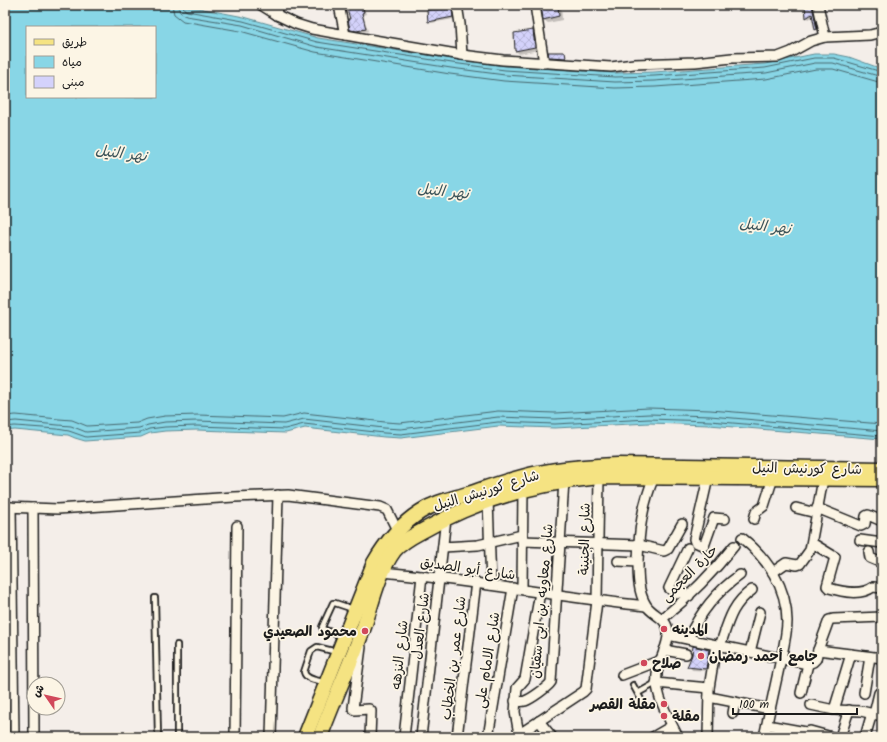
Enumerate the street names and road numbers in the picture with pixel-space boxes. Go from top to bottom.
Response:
street label: شارع كورنيش النيل [752,457,862,481]
street label: شارع كورنيش النيل [431,464,542,518]
street label: شارع الجنينة [573,503,597,575]
street label: شارع معاويه بن ابى سفيان [524,523,560,680]
street label: حارة العجمى [656,540,723,607]
street label: شارع أبو الصديق [419,551,517,587]
street label: شارع العدل [406,591,436,661]
street label: شارع عمر بن الخطاب [435,595,473,721]
street label: شارع الامام على [470,610,506,710]
street label: شارع النزهه [385,619,415,691]

